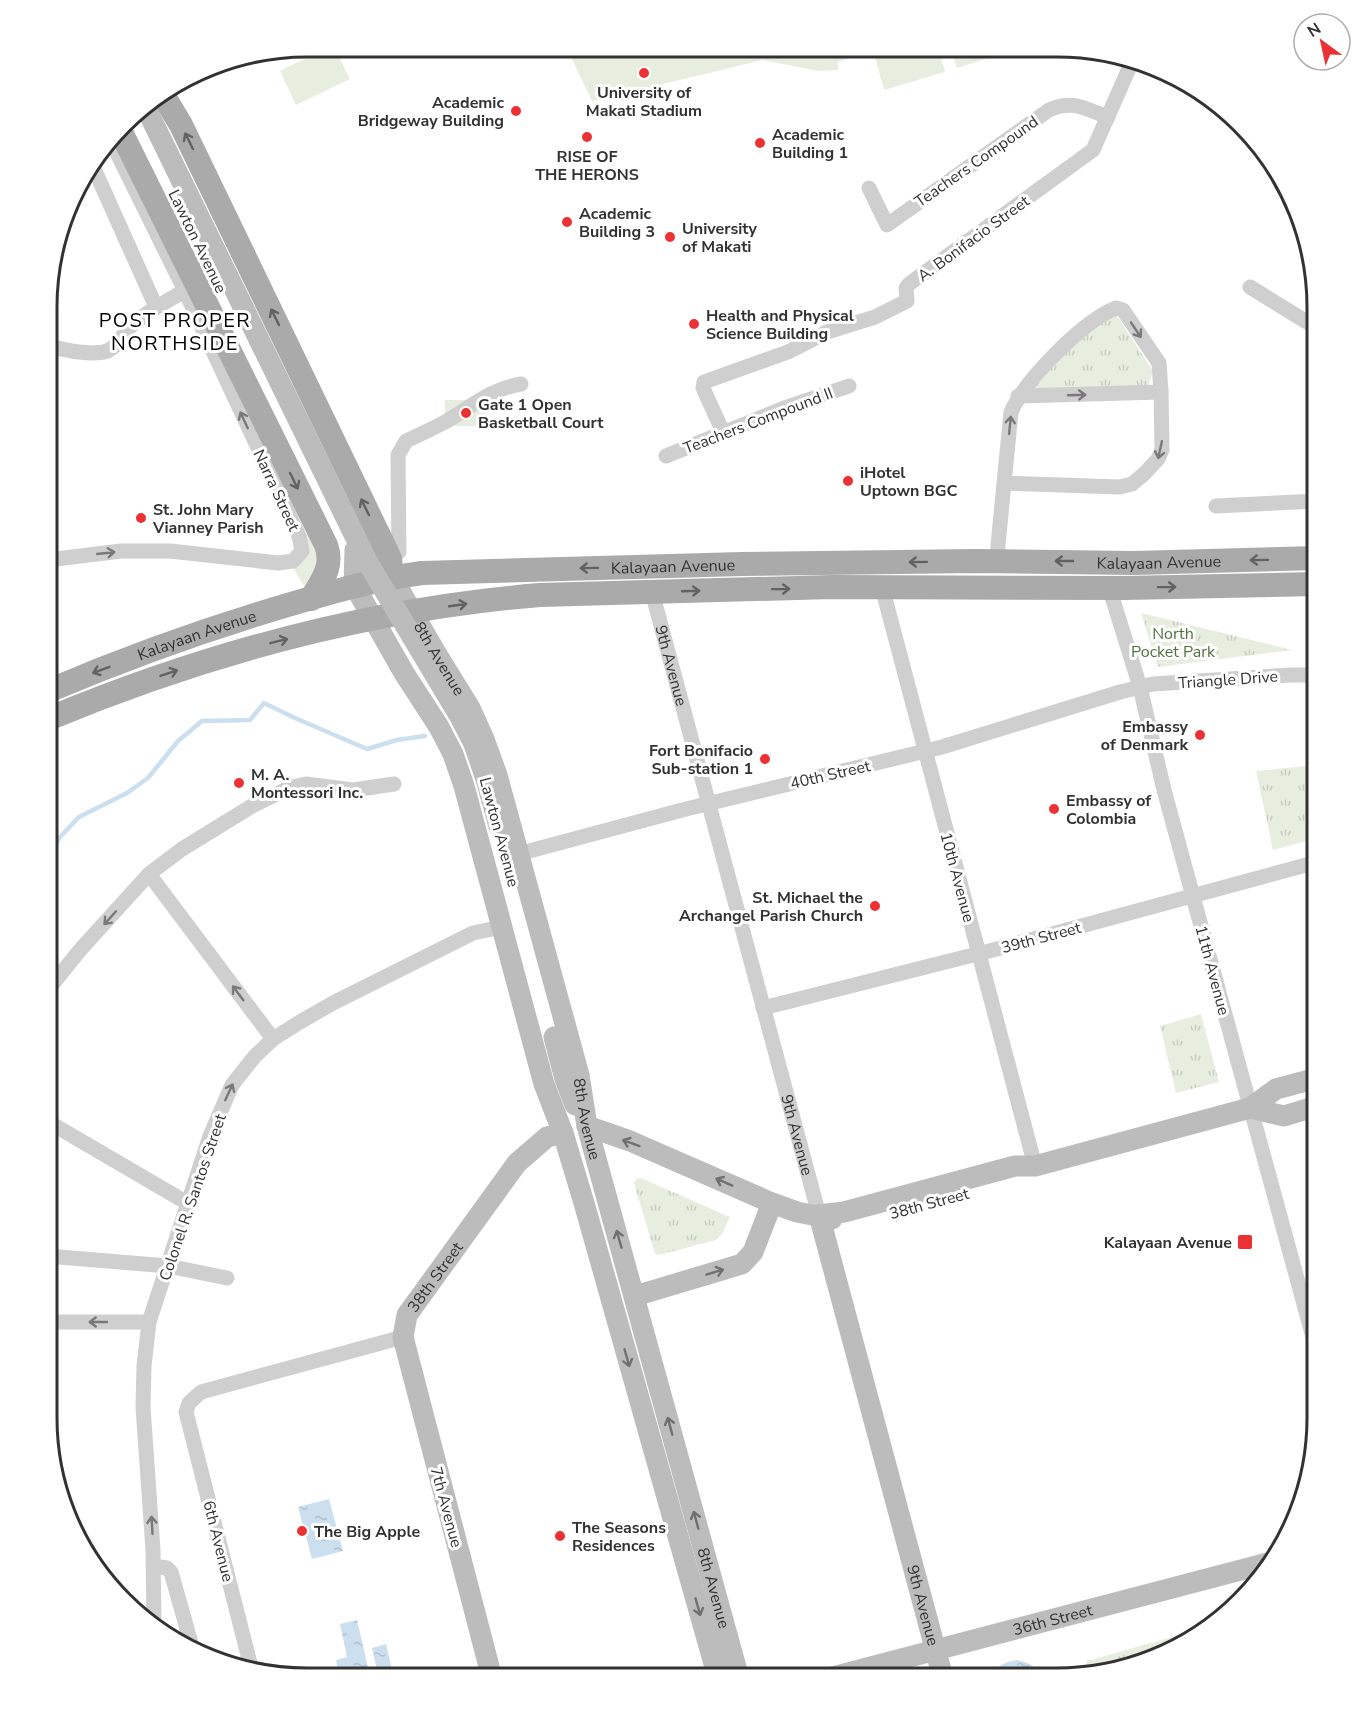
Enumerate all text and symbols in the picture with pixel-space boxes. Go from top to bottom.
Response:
north arrow [1292,12,1352,72]
text: N [1303,18,1325,43]
marker: University of Makati Stadium [637,66,651,80]
place label: University of Makati Stadium [586,82,702,122]
place label: Academic Bridgeway Building [358,92,504,132]
marker: Academic Bridgeway Building [509,104,523,118]
street label: Teachers Compound [910,111,1043,213]
place label: Academic Building 1 [772,124,848,164]
marker: RISE OF THE HERONS [580,130,594,144]
one-way arrow [183,133,195,151]
marker: Academic Building 1 [753,136,767,150]
place label: RISE OF THE HERONS [535,146,639,186]
street label: Lawton Avenue [162,186,232,297]
street label: A. Bonifacio Street [913,190,1034,287]
place label: Academic Building 3 [579,203,655,243]
marker: Academic Building 3 [560,215,574,229]
place label: University of Makati [682,218,758,258]
marker: University of Makati [663,230,677,244]
place label: Health and Physical Science Building [706,305,854,345]
district label: POST PROPER NORTHSIDE [99,307,251,357]
one-way arrow [268,308,280,326]
marker: Health and Physical Science Building [687,317,701,331]
one-way arrow [1131,321,1143,338]
street label: Teachers Compound II [680,382,836,460]
one-way arrow [1066,389,1086,400]
place label: Gate 1 Open Basketball Court [478,394,604,434]
marker: Gate 1 Open Basketball Court [459,406,473,420]
one-way arrow [238,412,250,430]
one-way arrow [1005,416,1016,436]
one-way arrow [1154,440,1165,459]
street label: Narra Street [248,446,305,535]
place label: iHotel Uptown BGC [860,462,958,502]
one-way arrow [289,472,301,490]
marker: iHotel Uptown BGC [841,474,855,488]
one-way arrow [358,498,370,516]
place label: St. John Mary Vianney Parish [152,499,264,539]
marker: St. John Mary Vianney Parish [134,511,148,525]
one-way arrow [96,547,116,558]
street label: Kalayaan Avenue [1096,551,1221,575]
street label: Kalayaan Avenue [610,554,735,580]
one-way arrow [1249,554,1269,566]
one-way arrow [1054,555,1074,567]
one-way arrow [908,556,928,567]
one-way arrow [579,562,599,573]
one-way arrow [1157,581,1177,593]
one-way arrow [771,583,791,594]
one-way arrow [681,585,701,597]
one-way arrow [447,599,467,610]
street label: Kalayaan Avenue [134,605,259,666]
street label: 8th Avenue [408,618,470,700]
street label: 9th Avenue [649,623,692,709]
park label: North Pocket Park [1131,623,1216,663]
one-way arrow [269,634,288,646]
one-way arrow [92,665,111,676]
street label: Triangle Drive [1177,666,1279,694]
one-way arrow [159,667,178,678]
place label: Embassy of Denmark [1101,716,1189,756]
marker: Embassy of Denmark [1193,728,1207,742]
place label: Fort Bonifacio Sub-station 1 [649,740,753,780]
marker: Fort Bonifacio Sub-station 1 [758,752,772,766]
street label: 40th Street [788,755,873,795]
place label: M. A. Montessori Inc. [251,764,363,804]
street label: Lawton Avenue [474,775,524,890]
marker: M. A. Montessori Inc. [232,776,246,790]
place label: Embassy of Colombia [1066,790,1152,830]
marker: Embassy of Colombia [1047,802,1061,816]
street label: 10th Avenue [934,830,980,925]
place label: St. Michael the Archangel Parish Church [679,887,863,927]
marker: St. Michael the Archangel Parish Church [868,899,882,913]
one-way arrow [103,910,117,925]
street label: 39th Street [999,917,1084,959]
street label: 11th Avenue [1189,923,1235,1018]
one-way arrow [232,985,244,1001]
street label: 8th Avenue [568,1077,606,1162]
one-way arrow [223,1084,235,1102]
street label: 9th Avenue [775,1092,818,1178]
street label: Colonel R. Santos Street [154,1111,232,1284]
one-way arrow [622,1136,641,1147]
one-way arrow [715,1176,733,1187]
street label: 38th Street [887,1183,972,1225]
one-way arrow [613,1230,624,1249]
place label: Kalayaan Avenue [1104,1232,1232,1254]
marker: Kalayaan Avenue [1236,1233,1254,1251]
street label: 38th Street [403,1237,469,1317]
one-way arrow [705,1266,724,1277]
one-way arrow [88,1316,108,1328]
one-way arrow [622,1349,633,1368]
one-way arrow [664,1417,675,1436]
street label: 7th Avenue [425,1464,467,1550]
street label: 6th Avenue [197,1498,239,1584]
one-way arrow [689,1511,701,1530]
one-way arrow [146,1515,157,1535]
place label: The Seasons Residences [572,1517,666,1557]
place label: The Big Apple [314,1521,420,1543]
marker: The Big Apple [295,1524,309,1538]
marker: The Seasons Residences [553,1529,567,1543]
street label: 8th Avenue [692,1545,735,1631]
street label: 9th Avenue [901,1563,944,1648]
one-way arrow [693,1597,704,1616]
street label: 36th Street [1010,1599,1095,1641]

